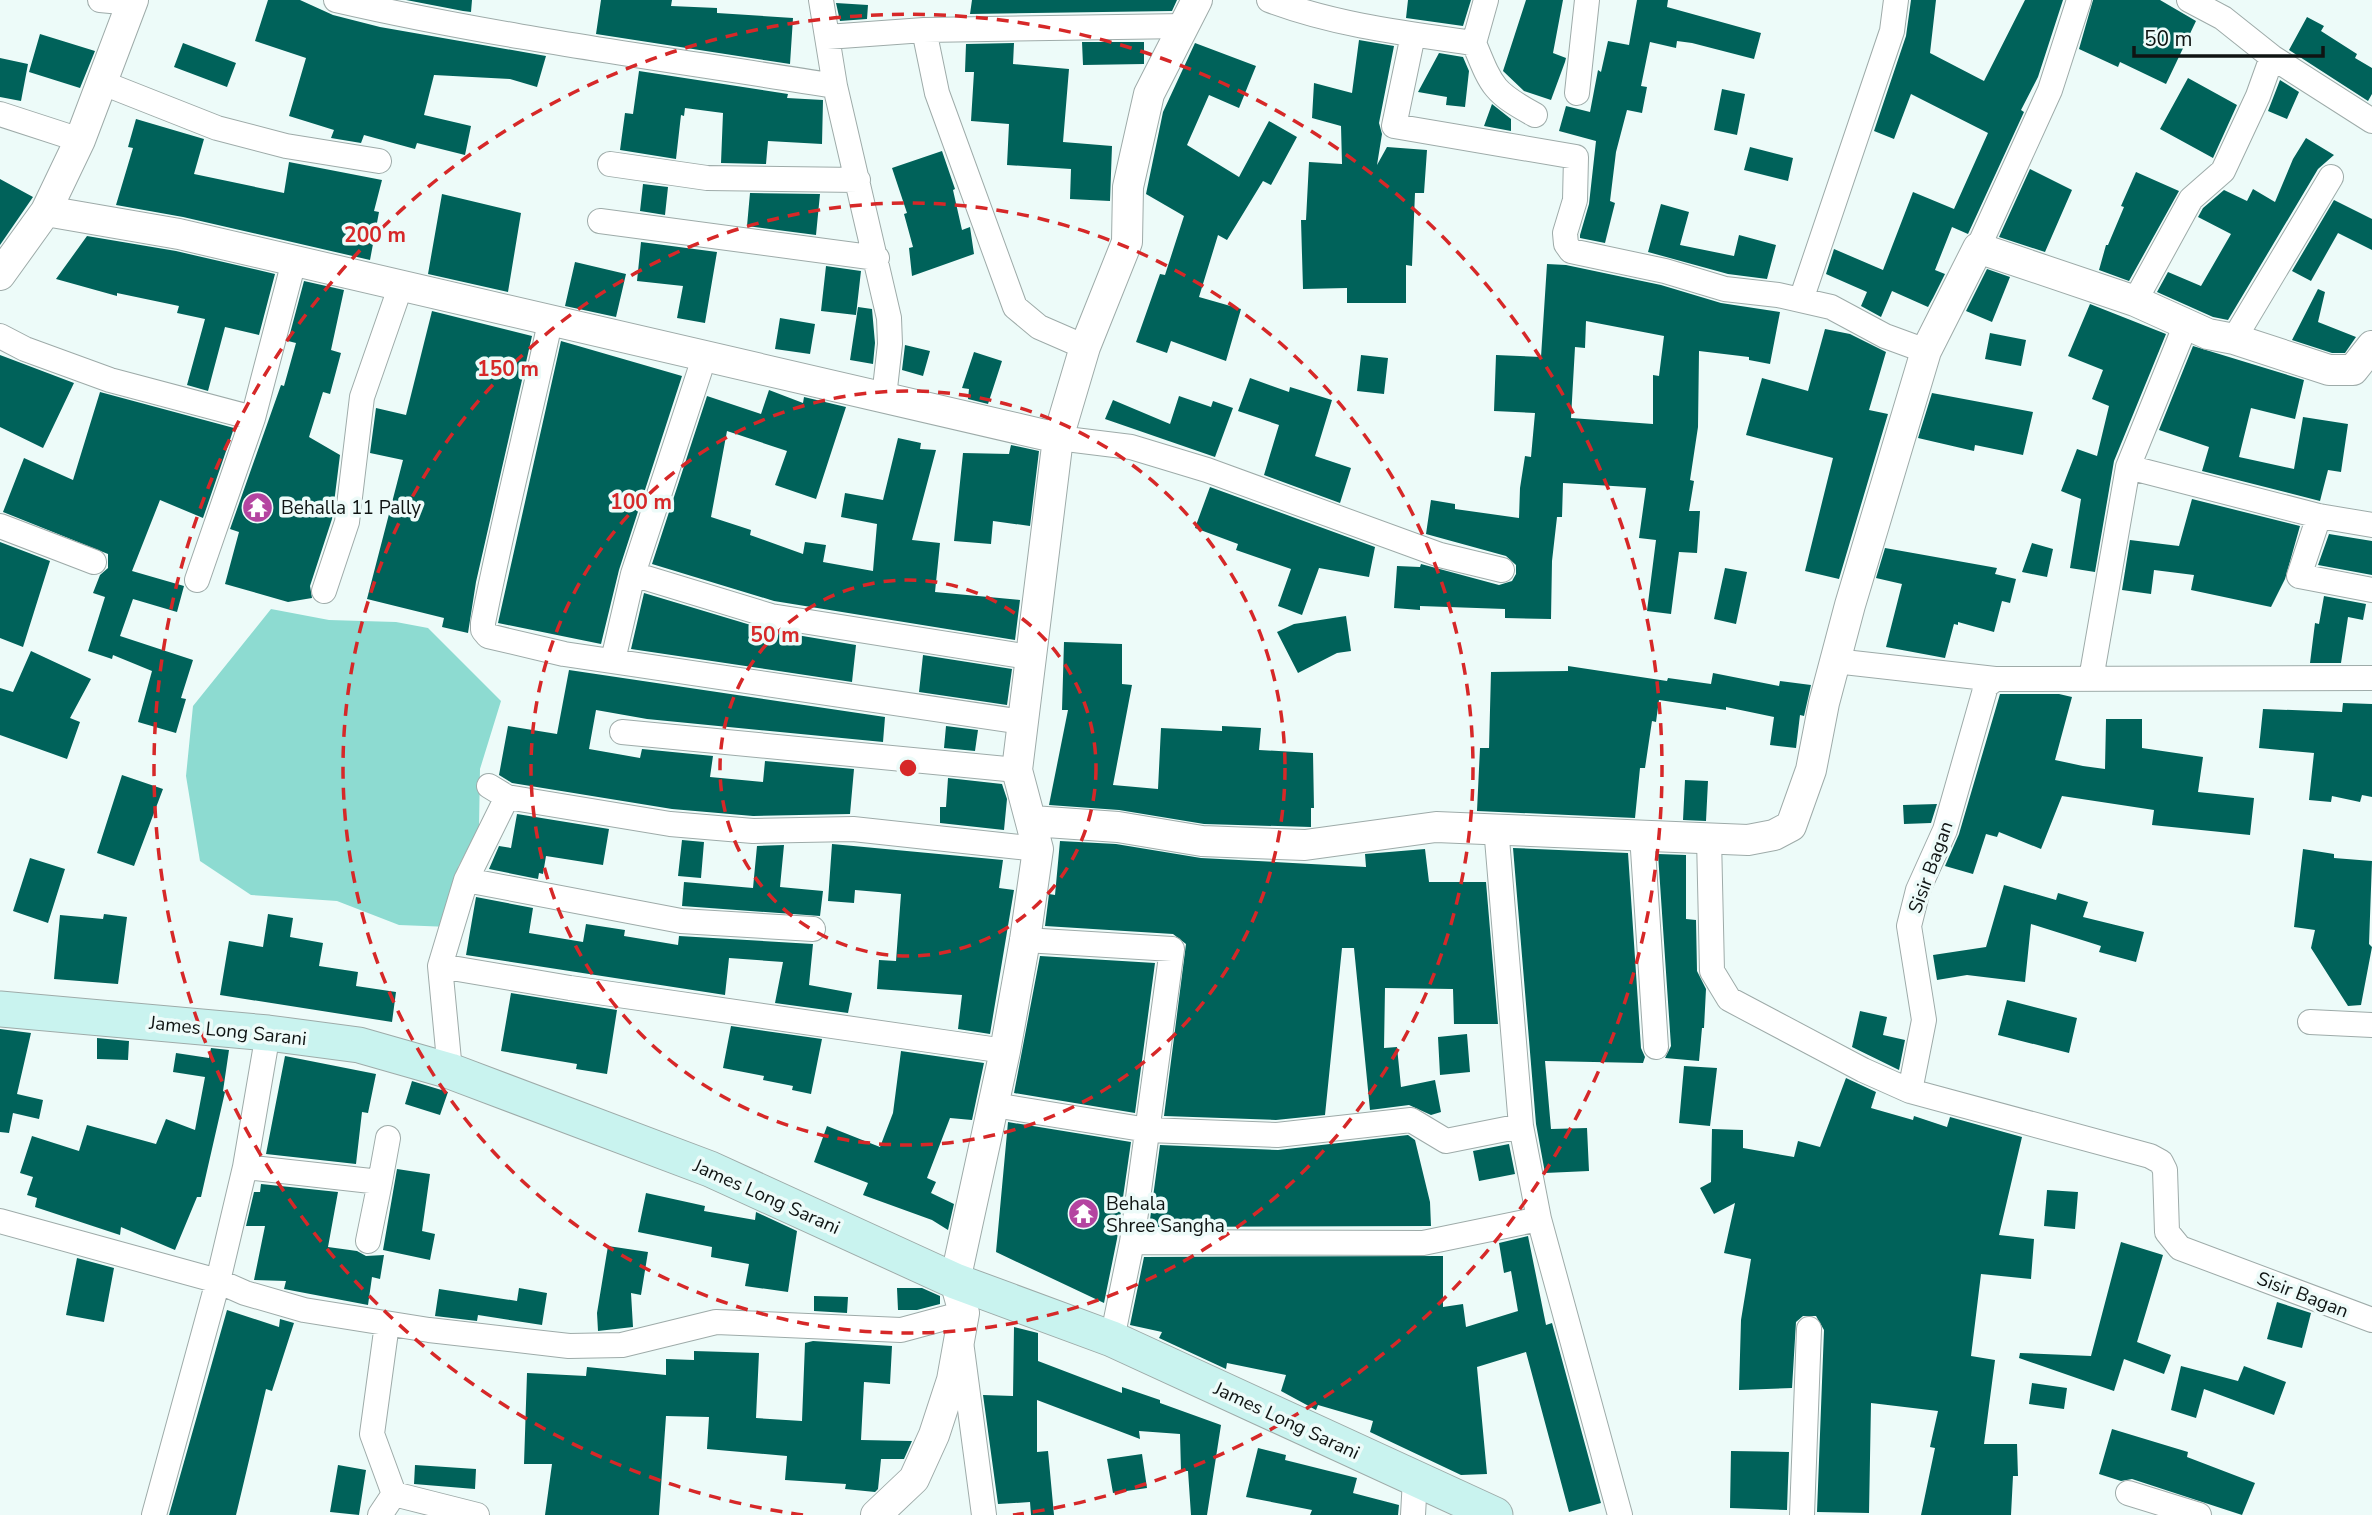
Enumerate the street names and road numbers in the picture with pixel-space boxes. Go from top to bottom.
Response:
street label: Sisir Bagan [1902,818,1960,917]
street label: James Long Sarani [147,1010,308,1052]
street label: James Long Sarani [688,1153,844,1241]
street label: Sisir Bagan [2253,1266,2352,1324]
street label: James Long Sarani [1209,1375,1364,1466]

